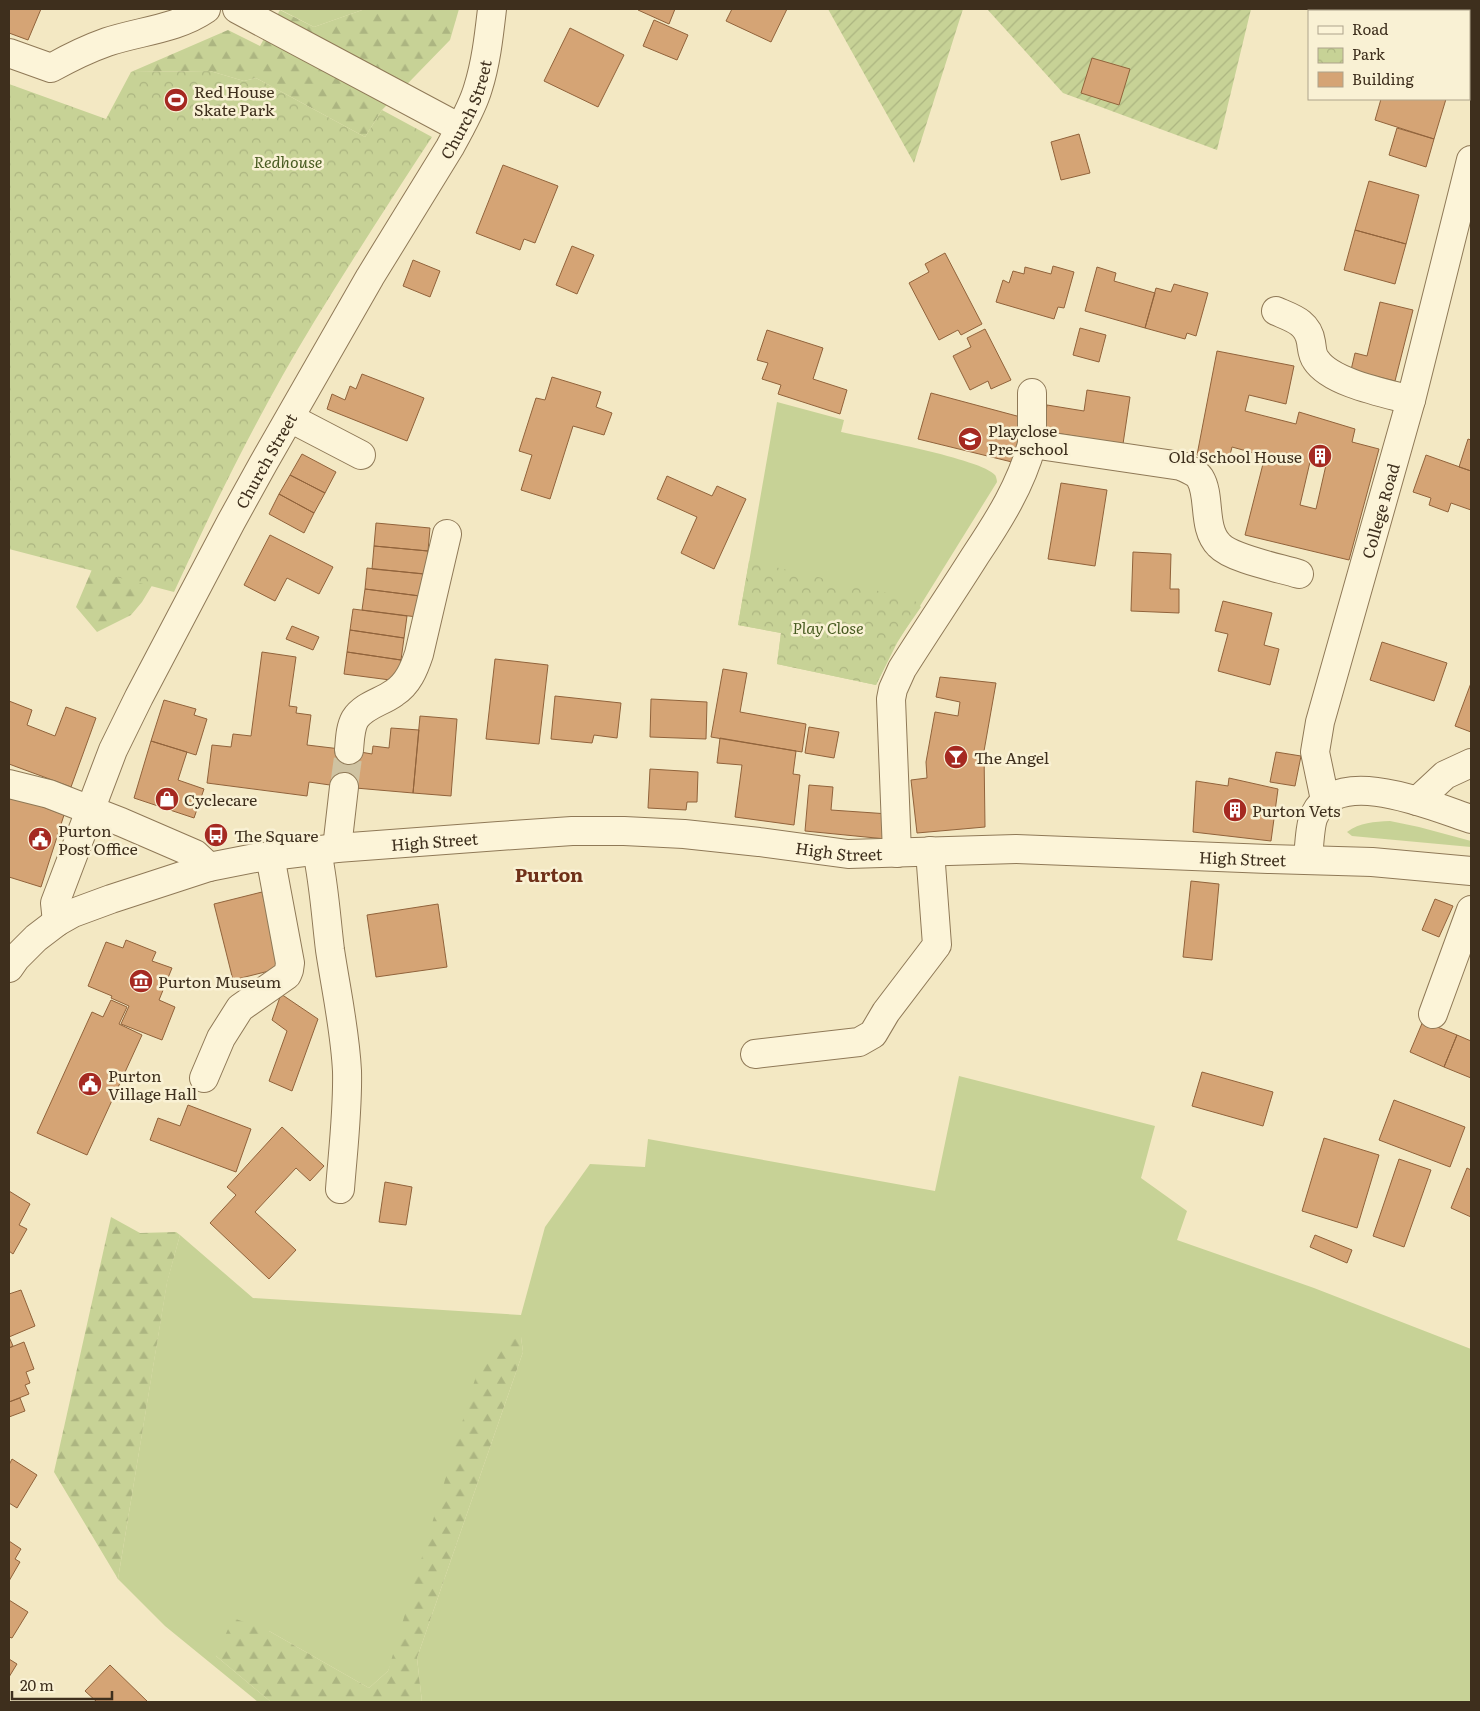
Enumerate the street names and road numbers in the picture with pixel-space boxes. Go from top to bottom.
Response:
street label: Church Street [434,57,497,163]
street label: Church Street [229,408,302,513]
street label: College Road [1355,460,1405,561]
street label: High Street [390,826,479,856]
street label: High Street [794,835,883,866]
street label: High Street [1198,844,1287,872]

